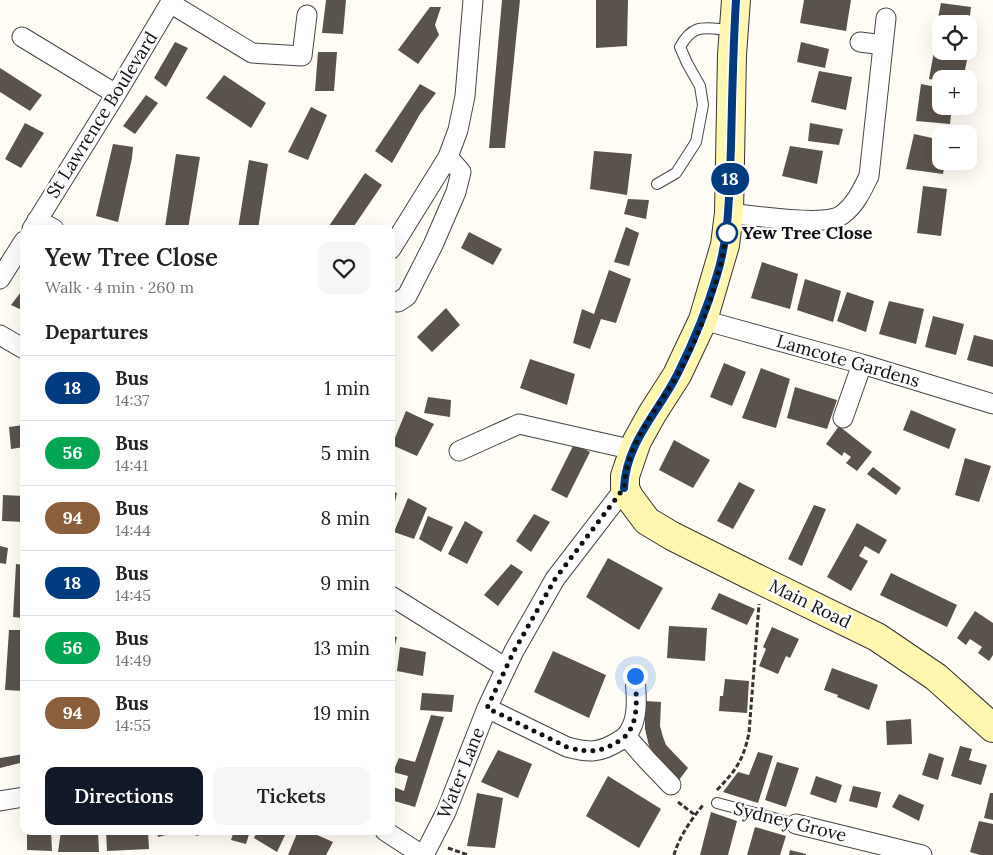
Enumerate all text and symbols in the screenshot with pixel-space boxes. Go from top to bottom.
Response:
map controls [932,15,977,170]
button: locate [932,15,977,60]
street label: St Lawrence Boulevard [41,27,162,202]
button: + [932,70,977,115]
button: − [932,125,977,170]
line badge: 18 [708,163,752,195]
text: 18 [721,167,739,190]
place label: Yew Tree Close [742,221,873,244]
marker: Yew Tree Close [716,222,738,244]
text: Yew Tree Close [45,242,218,273]
button: heart [318,242,370,294]
text: Walk · 4 min · 260 m [45,277,194,297]
text: Departures [45,320,148,344]
street label: Lamcote Gardens [774,329,922,392]
text: Bus [115,366,148,390]
text: 18 [64,376,81,399]
text: 1 min [324,376,370,400]
text: 14:37 [115,390,149,410]
text: Bus [115,431,148,455]
text: 56 [62,441,83,464]
text: 5 min [321,441,370,465]
text: 14:41 [115,455,148,475]
text: Bus [115,496,148,520]
text: 94 [62,506,83,529]
text: 8 min [320,506,370,530]
text: 14:44 [115,520,151,540]
text: Bus [115,561,148,585]
text: 18 [64,571,81,594]
text: 9 min [320,571,370,595]
street label: Main Road [765,574,855,633]
text: 14:45 [115,585,151,605]
text: Bus [115,626,148,650]
text: 56 [62,636,83,659]
text: 13 min [314,636,370,660]
text: 14:49 [115,650,151,670]
your location [623,664,648,689]
text: Bus [115,691,148,715]
text: 94 [62,701,83,724]
text: 19 min [313,701,370,725]
text: 14:55 [115,715,151,735]
street label: Water Lane [432,724,489,822]
button: Directions [45,767,203,825]
button: Tickets [213,767,370,825]
street label: Sydney Grove [731,796,849,847]

